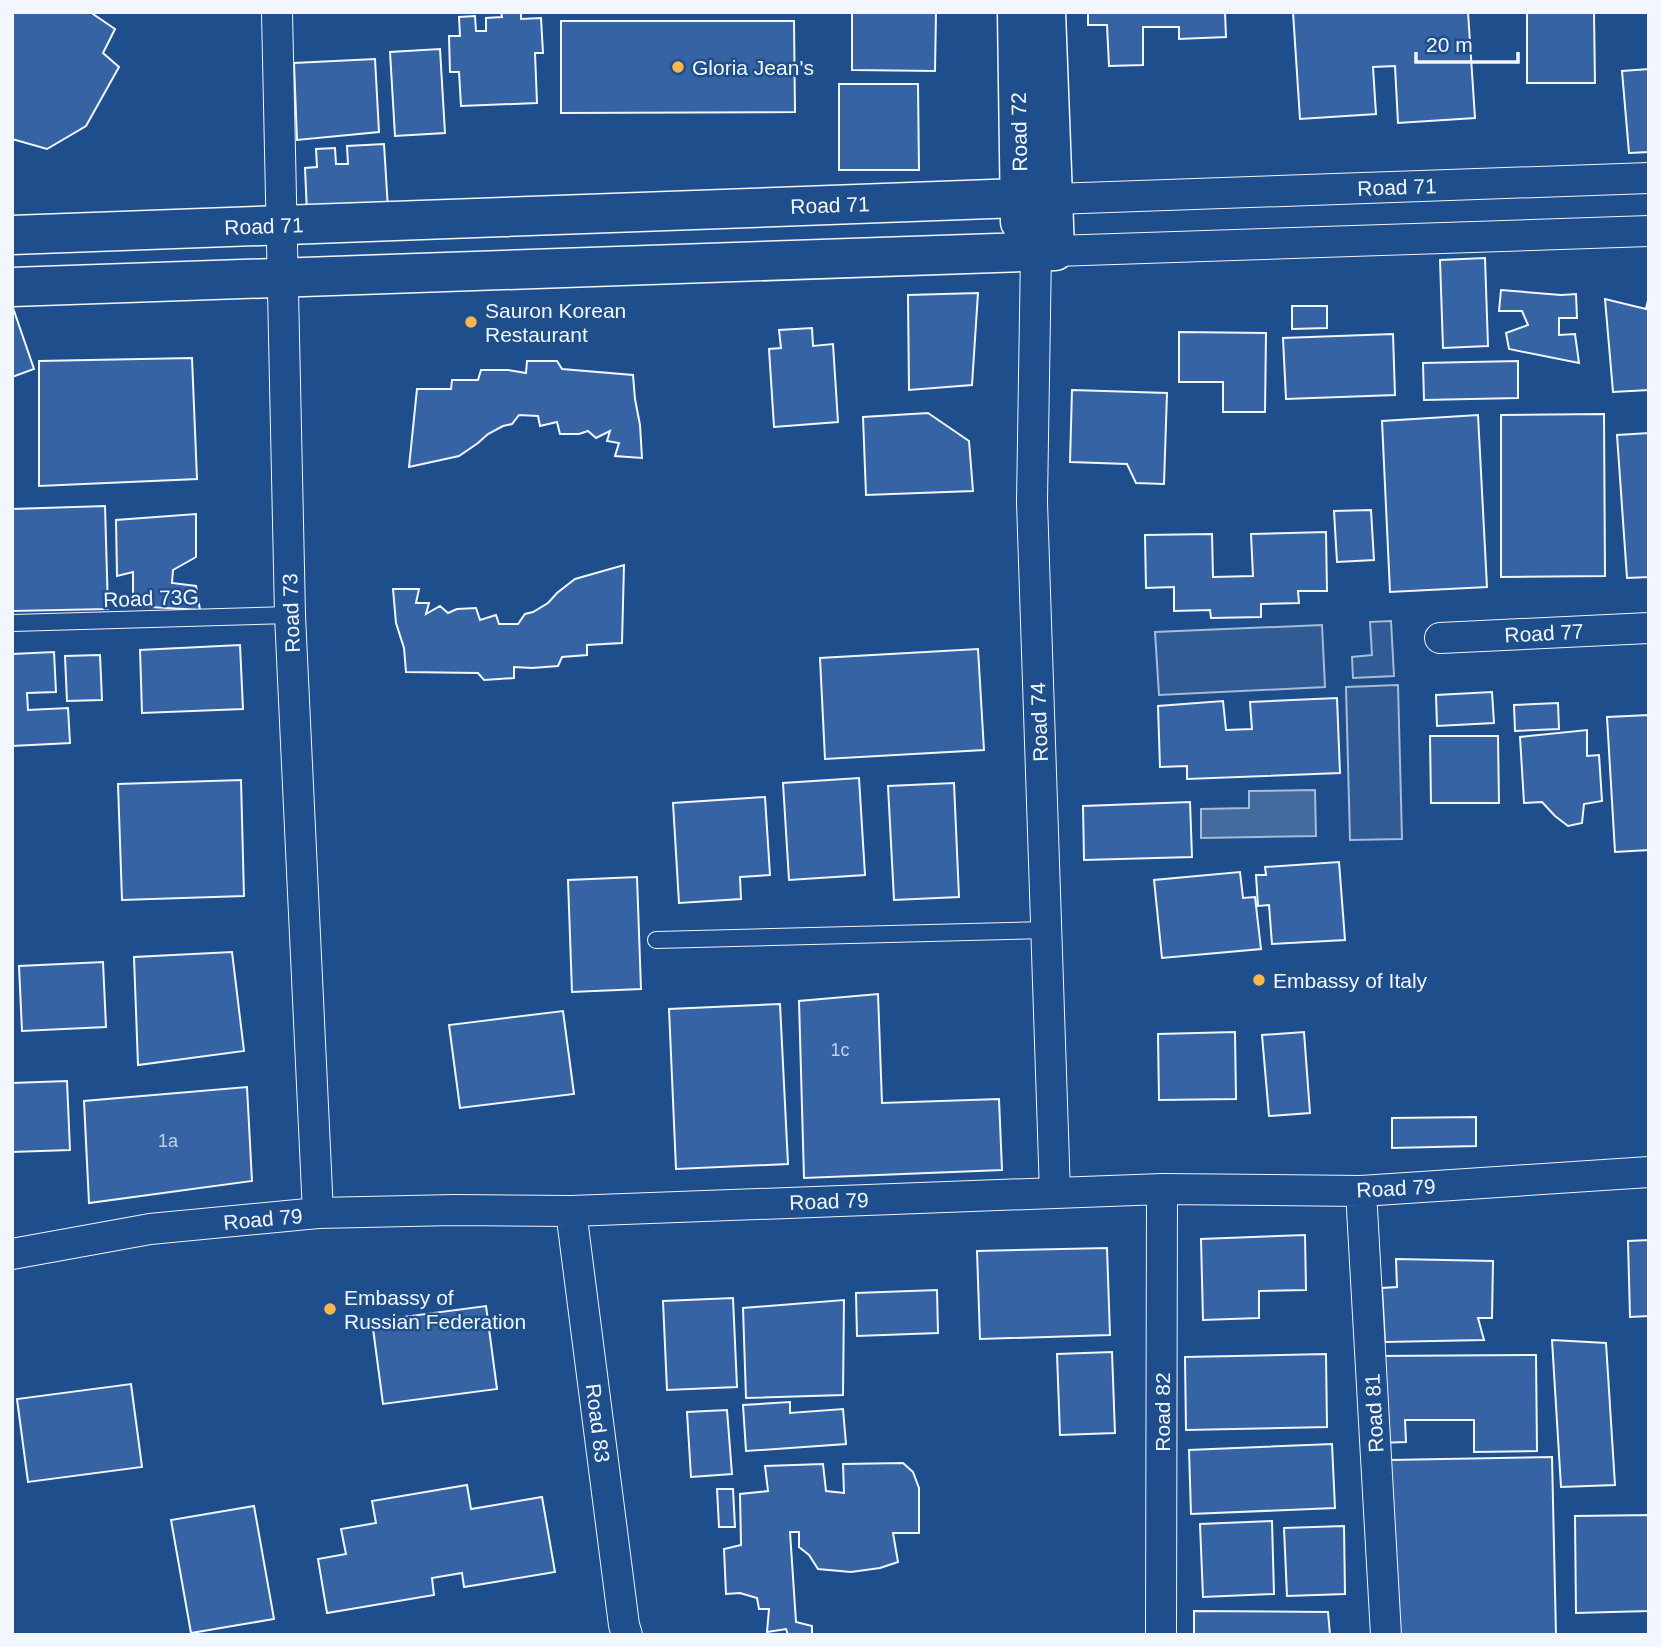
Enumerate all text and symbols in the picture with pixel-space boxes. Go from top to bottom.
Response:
scale bar [1416,21,1518,65]
text: 20 m [1426,33,1473,56]
place label: Gloria Jean's [692,56,814,79]
marker: Gloria Jean's [670,59,686,75]
street label: Road 72 [1007,92,1031,172]
street label: Road 71 [1357,174,1437,200]
street label: Road 71 [790,192,870,218]
street label: Road 71 [224,213,304,239]
place label: Sauron Korean Restaurant [485,299,626,346]
marker: Sauron Korean Restaurant [463,314,479,330]
street label: Road 73 [278,573,304,653]
street label: Road 73G [103,585,199,611]
street label: Road 77 [1504,619,1584,647]
street label: Road 74 [1026,682,1052,762]
place label: Embassy of Italy [1273,969,1428,992]
marker: Embassy of Italy [1251,972,1267,988]
house number: 1c [830,1040,850,1060]
house number: 1a [158,1131,179,1151]
street label: Road 79 [1356,1174,1436,1202]
street label: Road 79 [789,1188,869,1214]
street label: Road 79 [222,1204,304,1234]
place label: Embassy of Russian Federation [344,1286,526,1333]
marker: Embassy of Russian Federation [322,1301,338,1317]
street label: Road 82 [1151,1372,1174,1452]
street label: Road 81 [1360,1373,1388,1453]
street label: Road 83 [582,1382,614,1464]

